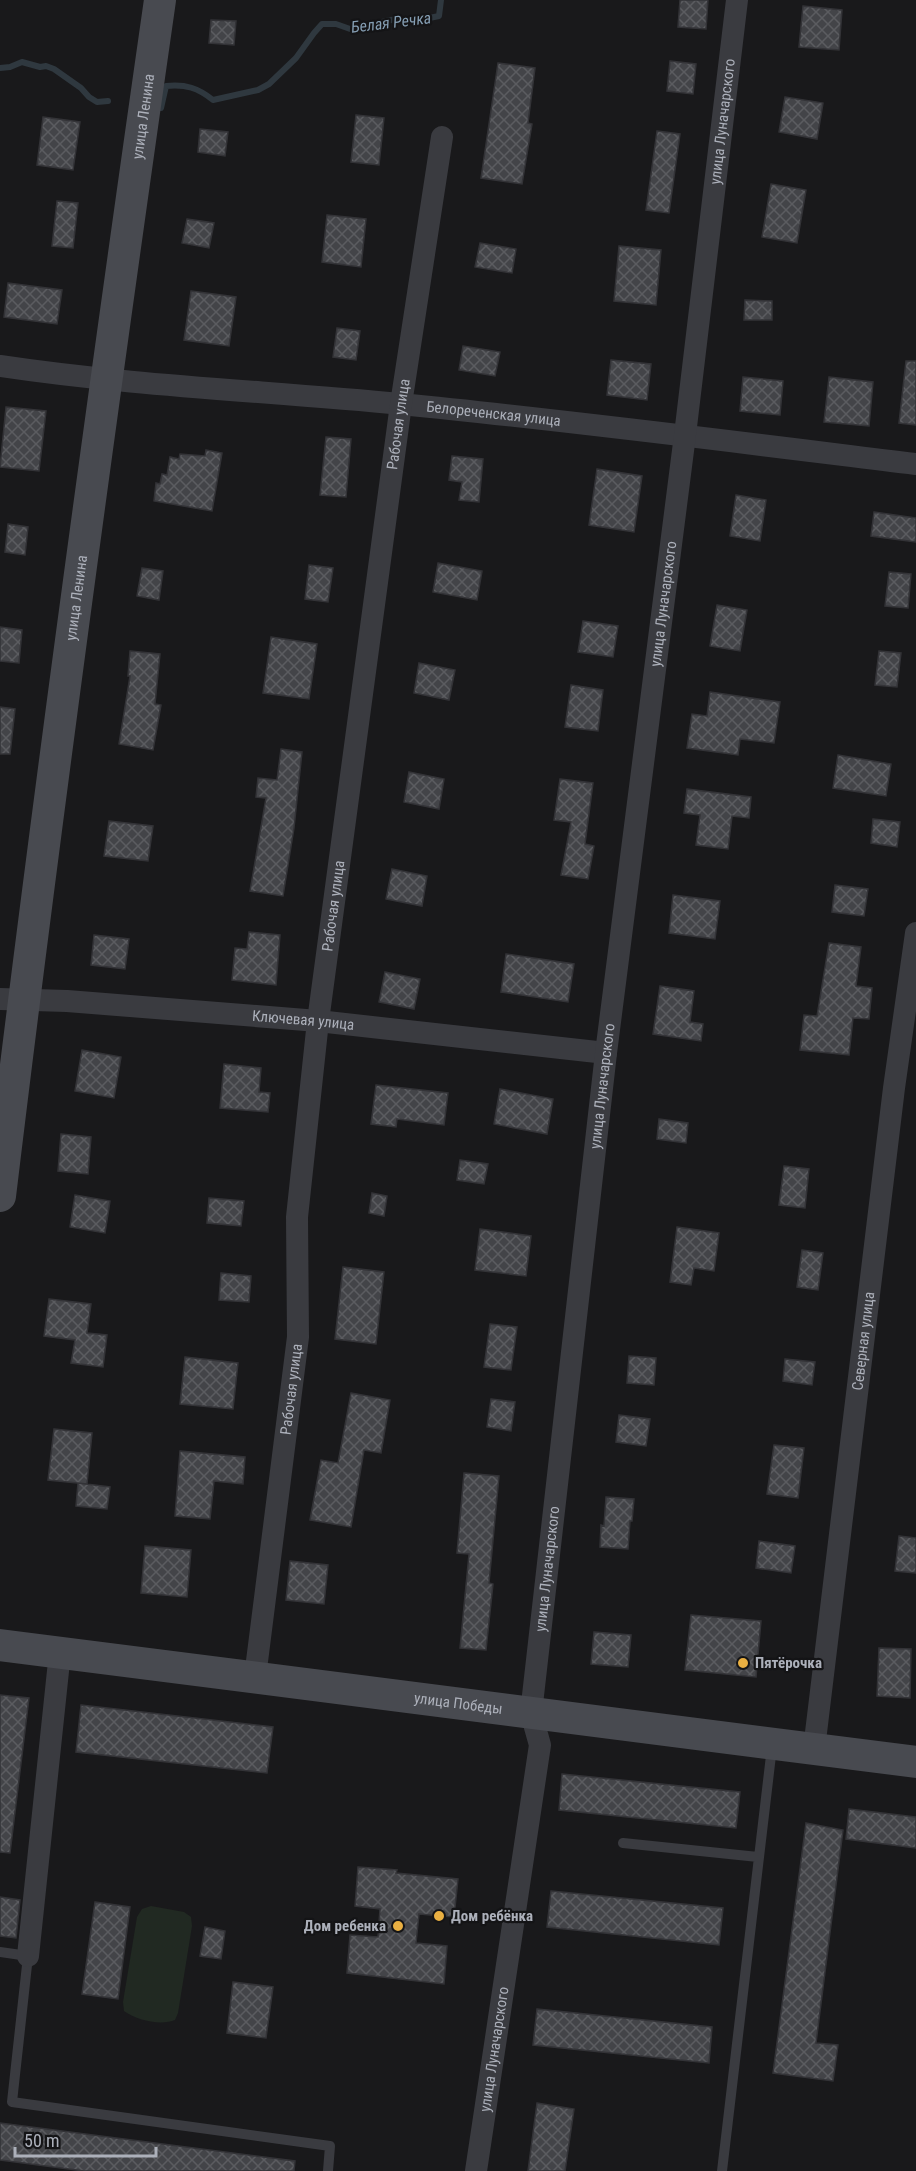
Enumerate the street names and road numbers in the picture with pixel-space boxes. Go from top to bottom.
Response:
street label: улица Луначарского [706,58,739,185]
street label: улица Ленина [128,73,158,160]
street label: Рабочая улица [383,378,414,471]
street label: Белореченская улица [426,398,562,430]
street label: улица Луначарского [646,540,680,668]
street label: улица Ленина [62,554,91,642]
street label: Рабочая улица [318,859,349,952]
street label: Ключевая улица [251,1007,355,1034]
street label: улица Луначарского [586,1022,619,1150]
street label: Северная улица [848,1291,878,1391]
street label: Рабочая улица [277,1343,306,1436]
street label: улица Луначарского [531,1505,563,1633]
street label: улица Победы [413,1689,504,1718]
street label: улица Луначарского [476,1986,513,2113]

